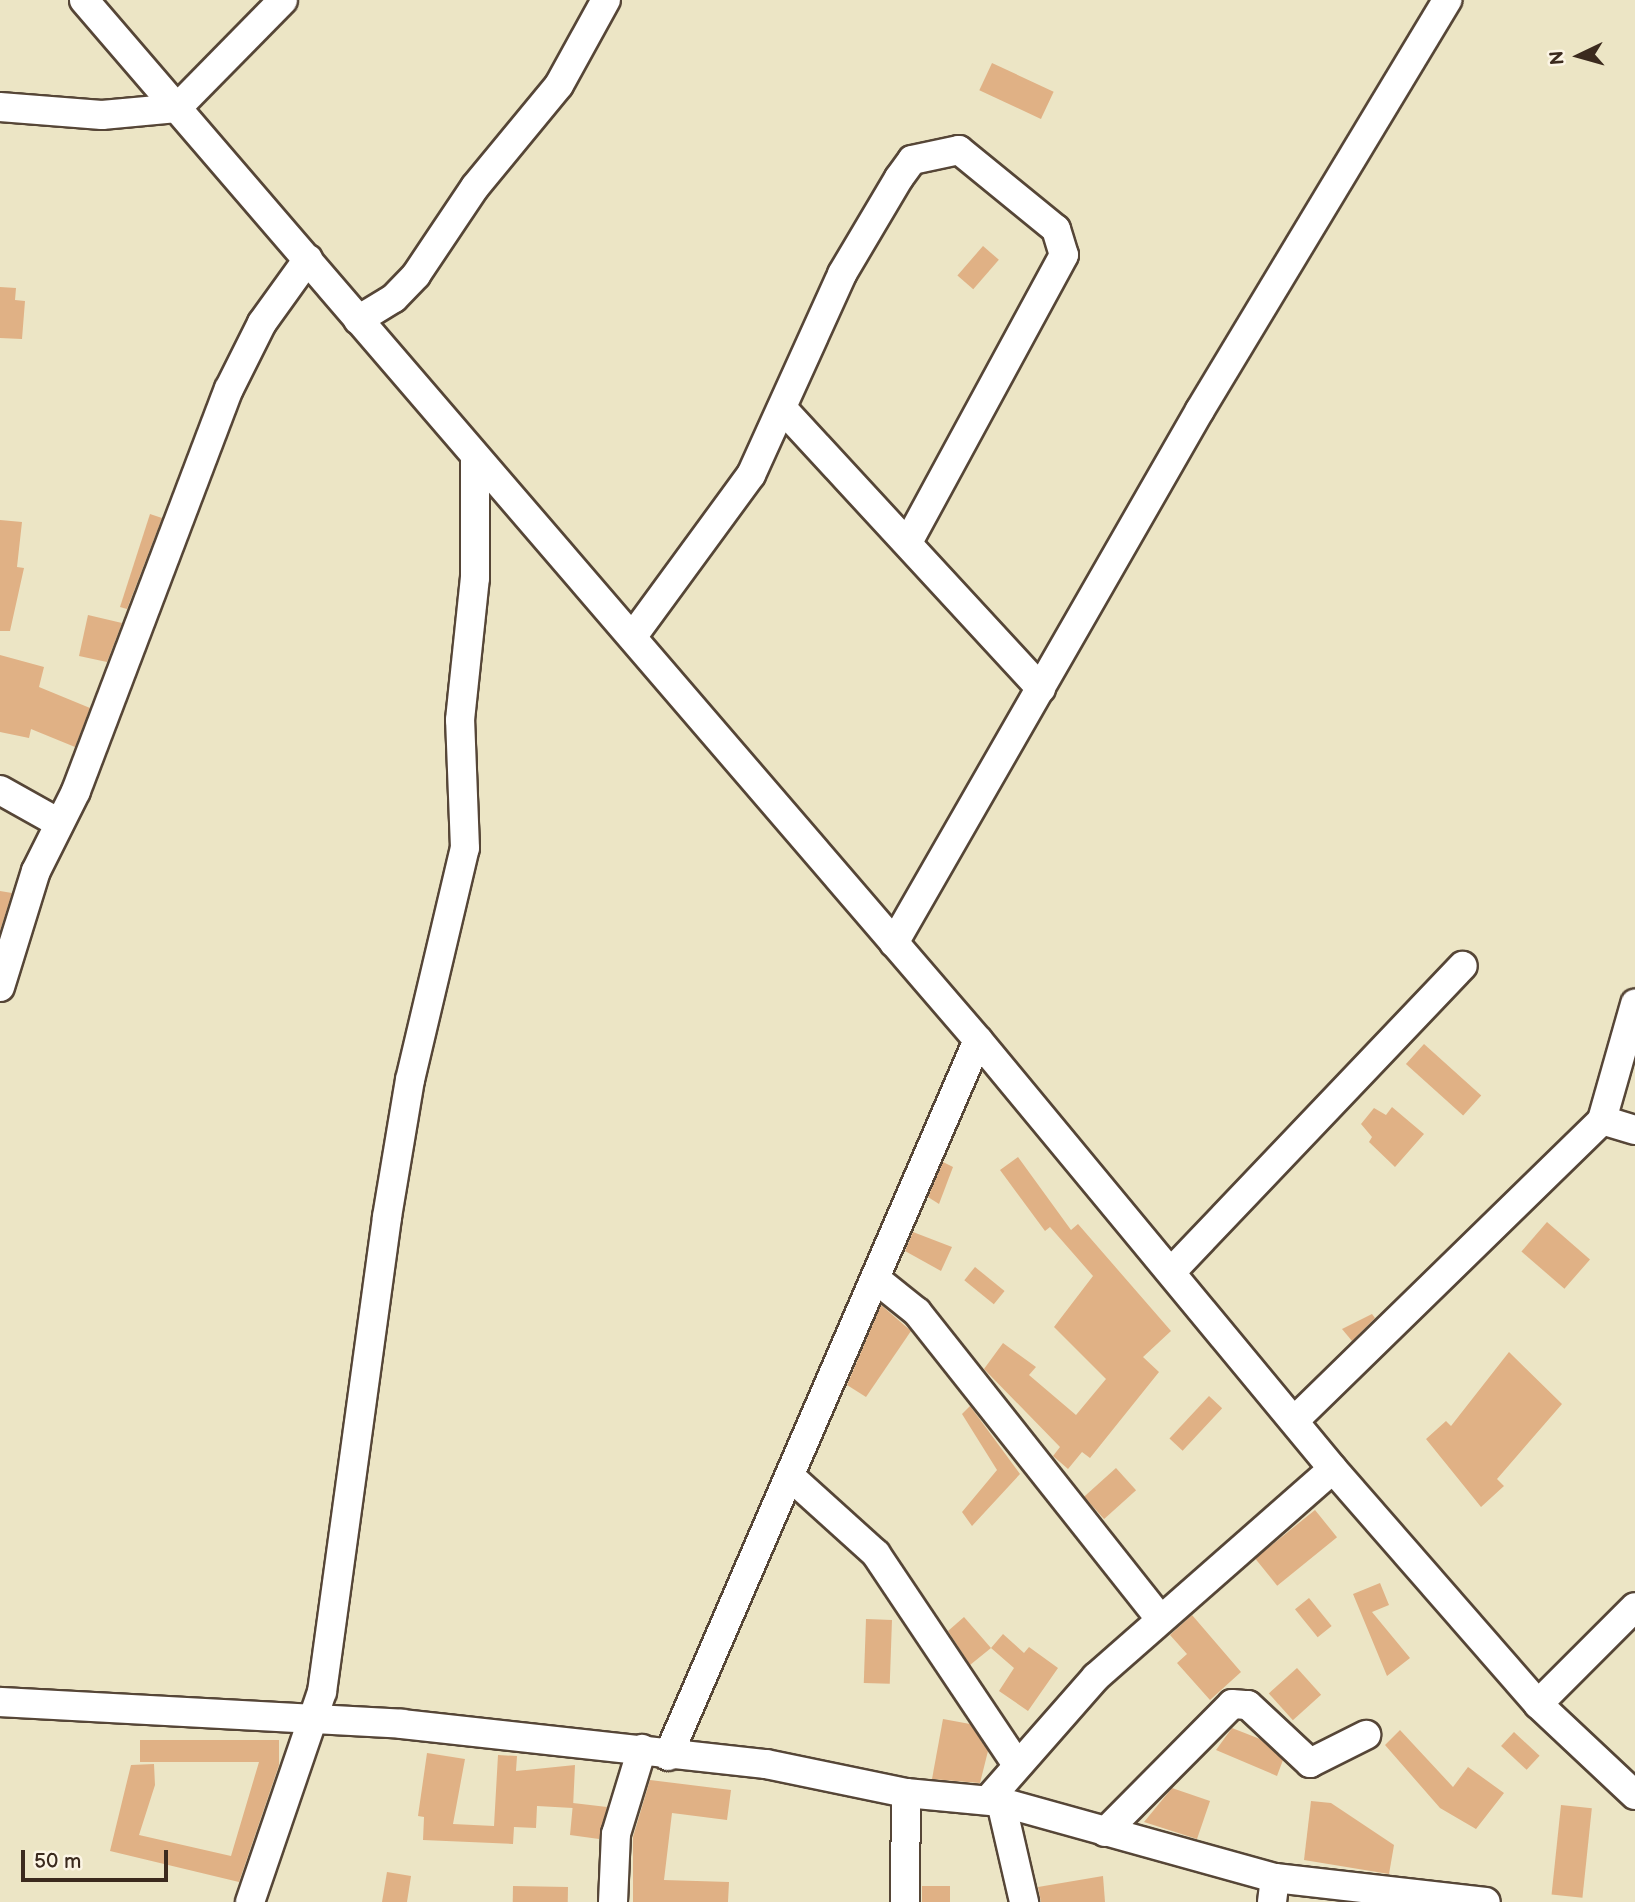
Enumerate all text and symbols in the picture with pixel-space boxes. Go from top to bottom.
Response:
north arrow [1544,21,1614,91]
text: N [1546,50,1570,66]
scale bar [24,1836,172,1880]
text: 50 m [34,1849,81,1874]

